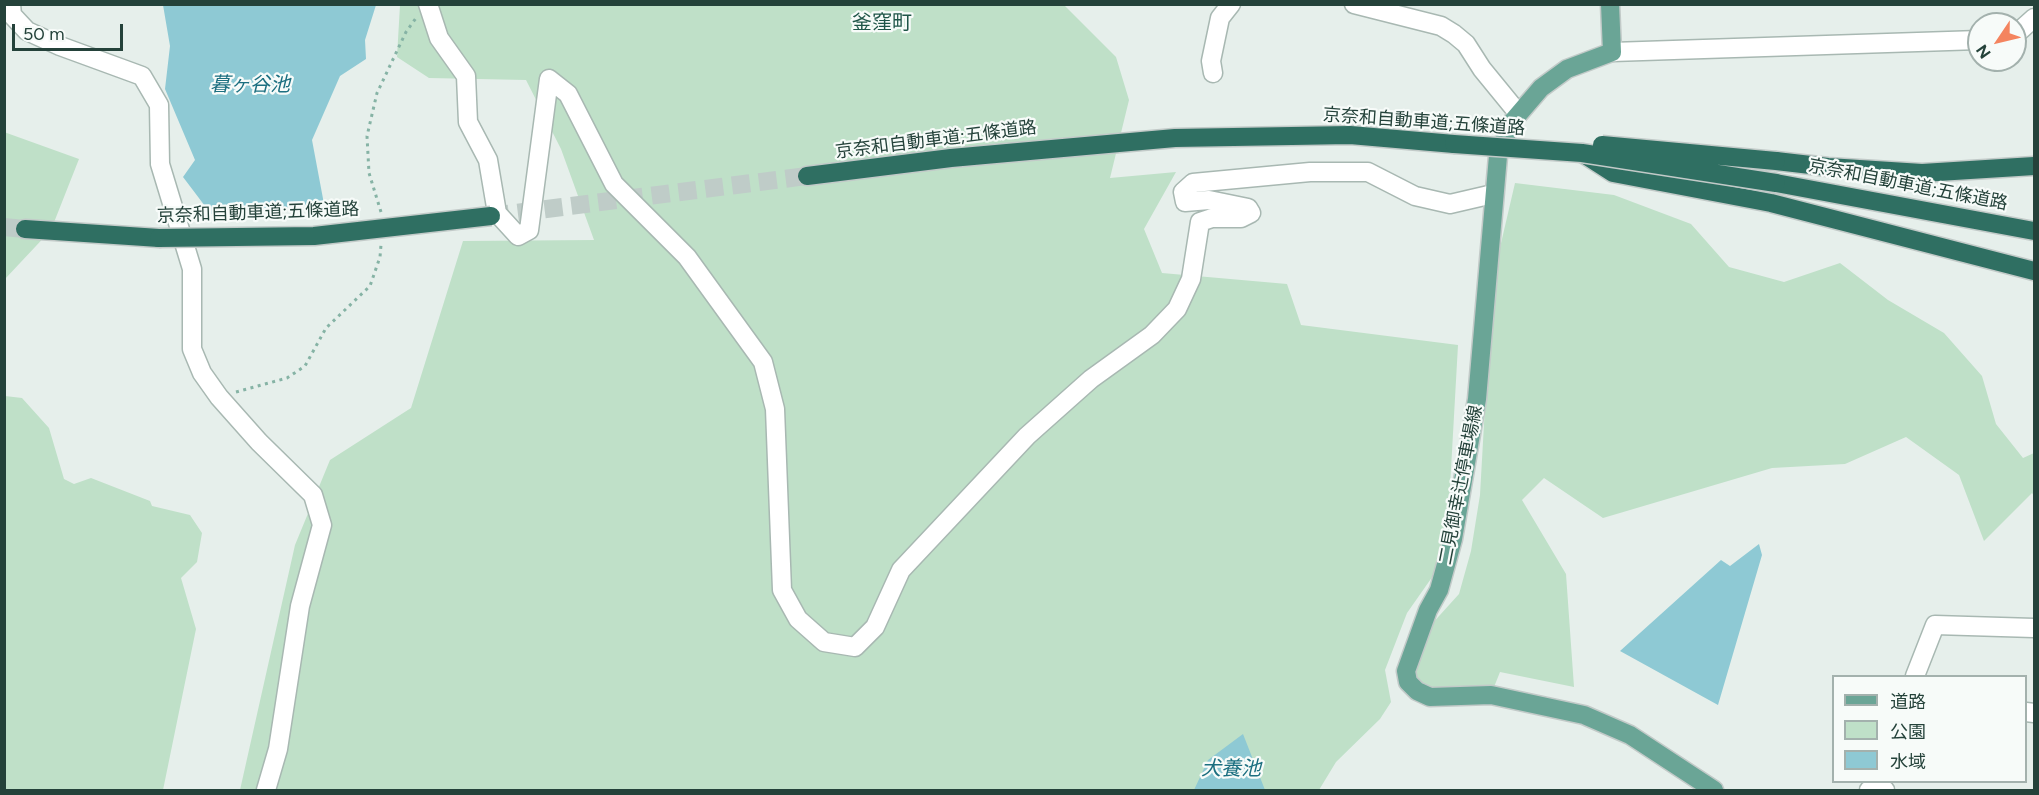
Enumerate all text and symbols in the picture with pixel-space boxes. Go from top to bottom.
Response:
district label: 釜窪町 [852,11,912,35]
scale bar [15,12,126,50]
north arrow [1967,12,2027,72]
text: 50 m [23,23,65,45]
text: N [1972,41,1995,62]
water label: 暮ヶ谷池 [210,73,290,97]
street label: 京奈和自動車道;五條道路 [1322,104,1526,140]
street label: 京奈和自動車道;五條道路 [834,117,1038,163]
street label: 京奈和自動車道;五條道路 [1806,155,2010,215]
street label: 京奈和自動車道;五條道路 [156,199,360,227]
street label: 二見御幸辻停車場線 [1435,403,1487,567]
legend [1832,675,2027,783]
text: 道路 [1890,691,1926,713]
text: 公園 [1890,721,1926,743]
text: 水域 [1890,751,1926,773]
water label: 犬養池 [1201,757,1261,781]

